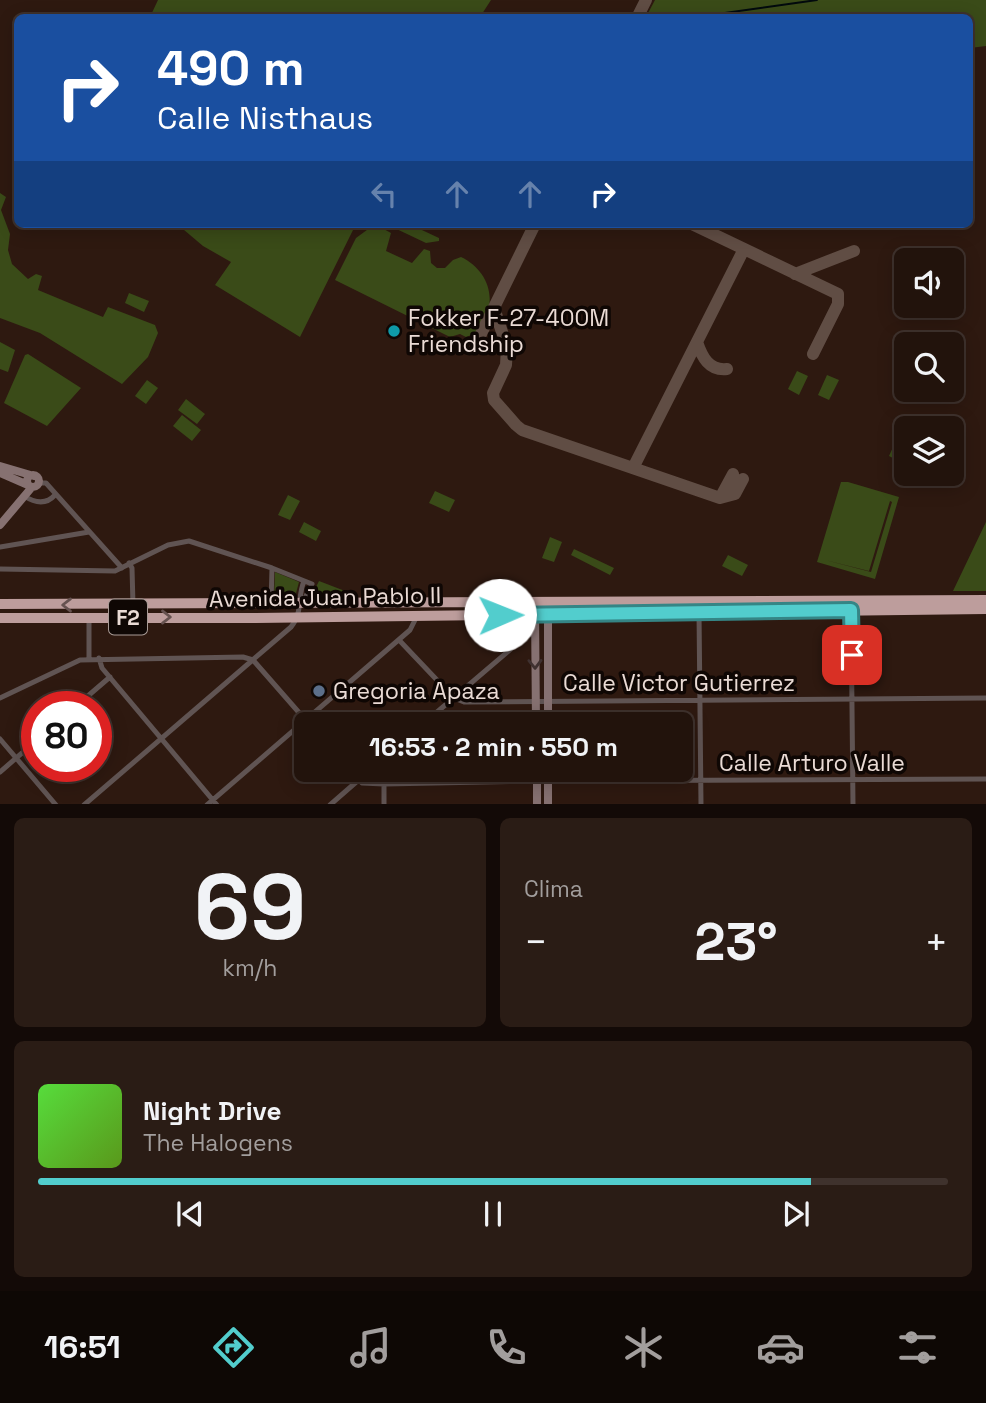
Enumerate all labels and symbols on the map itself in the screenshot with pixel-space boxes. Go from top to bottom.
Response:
place label: Fokker F-27-400M Friendship [408,303,609,359]
marker: Fokker F-27-400M Friendship [386,323,402,339]
position arrow [463,578,537,652]
street label: Avenida Juan Pablo II [209,580,441,614]
one-way arrow [61,597,71,613]
road number: F2 [109,600,147,634]
one-way arrow [161,609,172,625]
pin [822,625,882,685]
one-way arrow [528,658,543,669]
street label: Calle Victor Gutierrez [563,668,795,698]
place label: Gregoria Apaza [333,676,500,706]
marker: Gregoria Apaza [311,683,327,699]
speed limit sign: 80 [21,691,112,782]
street label: Calle Arturo Valle [719,748,905,778]

